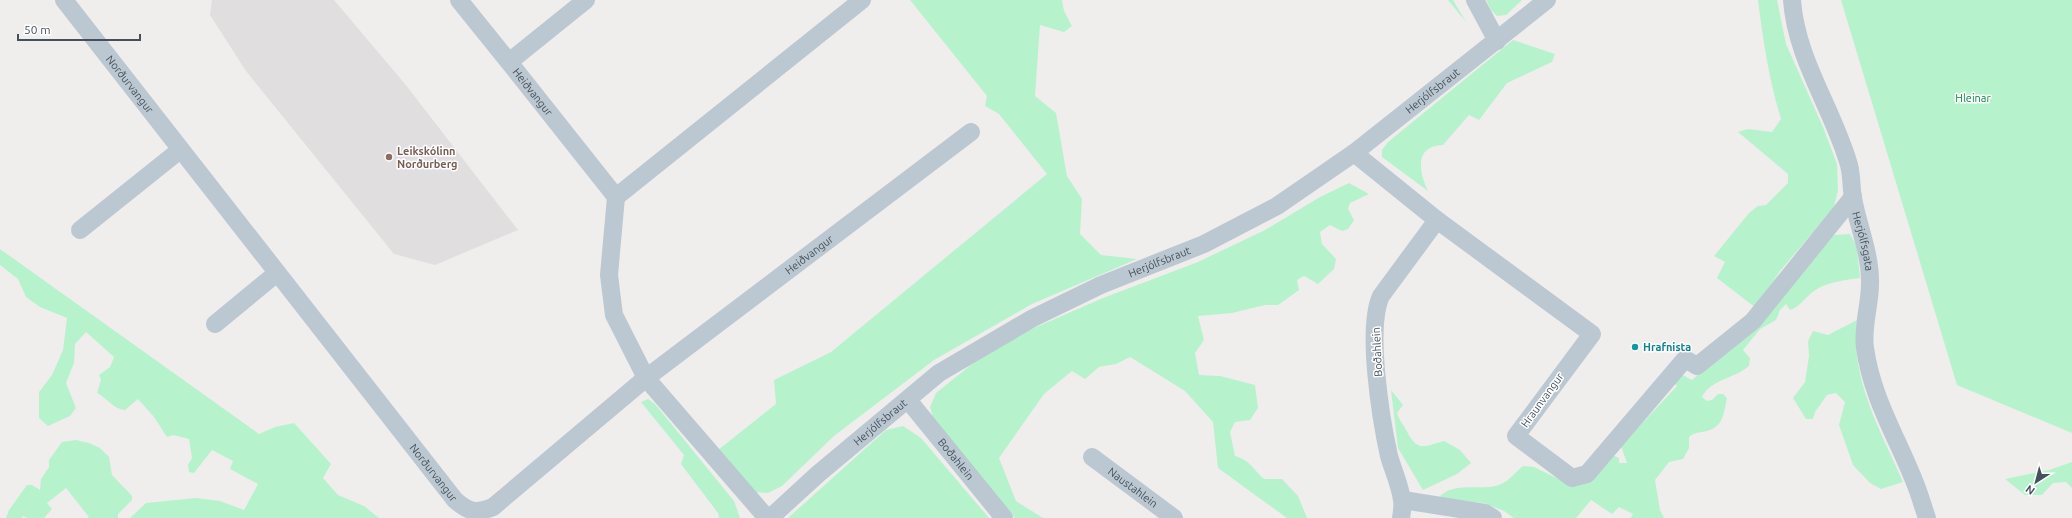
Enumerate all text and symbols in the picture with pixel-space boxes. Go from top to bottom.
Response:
scale bar [18,16,140,42]
text: 50 m [24,23,51,36]
street label: Norðurvangur [104,53,157,116]
street label: Herjólfsbraut [1403,65,1463,116]
street label: Heiðvangur [510,66,556,119]
park label: Hleinar [1955,92,1992,104]
place label: Leikskólinn Norðurberg [397,145,458,170]
marker: Leikskólinn Norðurberg [384,152,394,162]
street label: Herjólfsgata [1850,210,1876,272]
street label: Heiðvangur [783,232,836,277]
street label: Herjólfsbraut [1127,244,1193,280]
street label: Boðahlein [1370,327,1384,377]
place label: Hrafnista [1643,341,1691,353]
marker: Hrafnista [1630,342,1640,352]
street label: Hraunvangur [1518,370,1566,429]
street label: Herjólfsbraut [851,396,910,448]
street label: Boðahlein [936,436,976,482]
street label: Norðurvangur [407,442,460,504]
north arrow [2016,462,2056,502]
street label: Naustahlein [1106,465,1160,510]
text: N [2023,483,2037,497]

